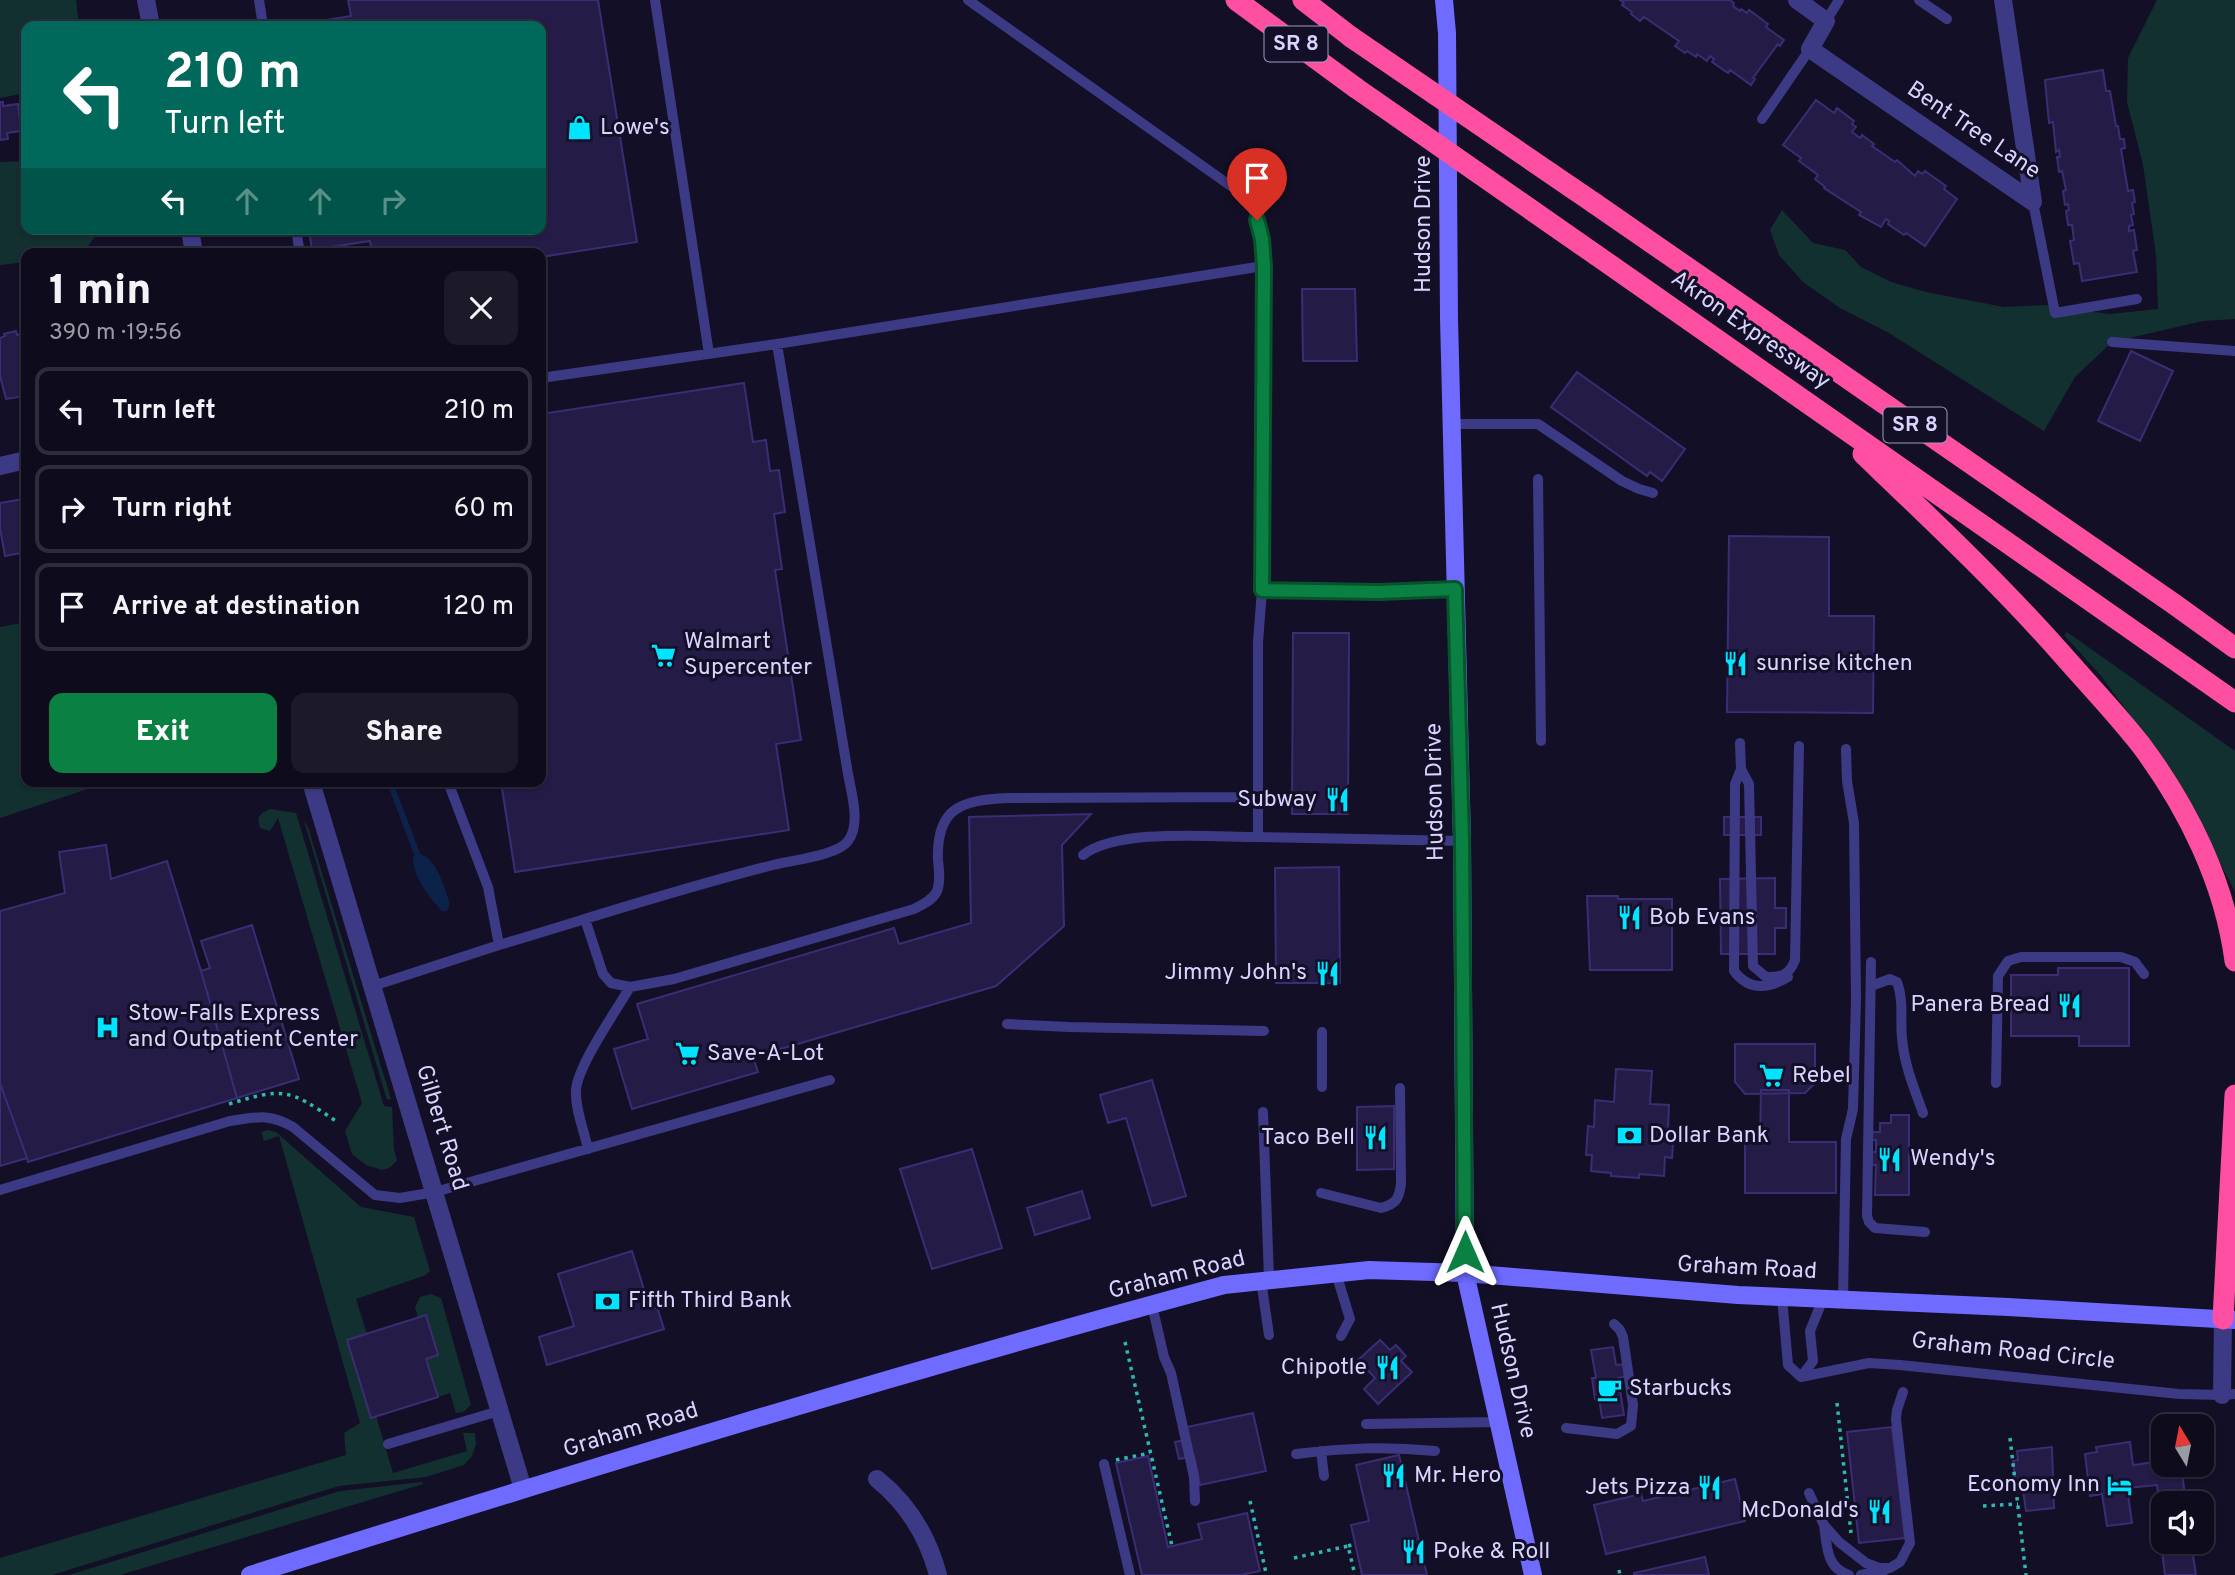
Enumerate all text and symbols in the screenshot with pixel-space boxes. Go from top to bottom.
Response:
road number: SR 8 [1264,26,1328,61]
text: 210 m [164,44,301,106]
icon: left [49,49,140,140]
street label: Bent Tree Lane [1901,76,2045,186]
text: Turn left [164,105,285,145]
shop icon: Lowe's [566,114,594,142]
place label: Lowe's [600,114,670,143]
pin [1227,148,1287,220]
street label: Hudson Drive [1410,155,1439,293]
icon: arrive [1238,159,1276,197]
icon: left [155,182,193,220]
icon: ahead [228,182,266,220]
icon: ahead [301,182,339,220]
icon: right [374,182,412,220]
street label: Akron Expressway [1665,265,1835,397]
text: 1 min [49,266,152,319]
button: close [444,271,518,345]
text: 390 m · 19:56 [49,319,182,348]
icon: left [53,392,91,430]
text: Turn left [112,395,216,428]
text: 210 m [444,395,514,428]
road number: SR 8 [1884,408,1946,442]
icon: right [53,490,91,528]
text: Turn right [112,493,232,526]
text: 60 m [454,493,514,526]
icon: arrive [53,588,91,626]
text: Arrive at destination [112,591,360,624]
text: 120 m [444,591,514,624]
place label: Walmart Supercenter [684,628,812,683]
supermarket icon: Walmart Supercenter [650,641,678,669]
restaurant icon: sunrise kitchen [1722,650,1750,678]
place label: sunrise kitchen [1756,650,1913,679]
button: Exit [49,693,277,773]
button: Share [291,693,518,773]
street label: Hudson Drive [1420,723,1452,861]
place label: Subway [1237,786,1317,815]
restaurant icon: Subway [1323,786,1351,814]
restaurant icon: Bob Evans [1615,904,1643,932]
place label: Bob Evans [1649,904,1755,933]
place label: Jimmy John's [1165,959,1307,988]
restaurant icon: Jimmy John's [1313,959,1341,987]
place label: Panera Bread [1911,991,2050,1020]
restaurant icon: Panera Bread [2056,991,2084,1019]
place label: Stow-Falls Express and Outpatient Center [128,1000,358,1055]
hospital icon: Stow-Falls Express and Outpatient Center [94,1013,122,1041]
supermarket icon: Save-A-Lot [673,1040,701,1068]
place label: Save-A-Lot [707,1040,824,1069]
street label: Gilbert Road [408,1061,474,1195]
supermarket icon: Rebel [1758,1062,1786,1090]
place label: Rebel [1792,1062,1851,1091]
bank icon: Dollar Bank [1615,1122,1643,1150]
place label: Dollar Bank [1649,1122,1769,1151]
place label: Taco Bell [1261,1124,1355,1153]
restaurant icon: Taco Bell [1361,1124,1389,1152]
restaurant icon: Wendy's [1876,1145,1904,1173]
place label: Wendy's [1910,1145,1996,1174]
position arrow [1428,1215,1502,1289]
street label: Graham Road [1106,1245,1248,1307]
street label: Graham Road [1676,1251,1818,1287]
bank icon: Fifth Third Bank [594,1287,622,1315]
place label: Fifth Third Bank [628,1287,792,1316]
street label: Hudson Drive [1482,1301,1542,1441]
street label: Graham Road Circle [1910,1327,2116,1377]
place label: Chipotle [1281,1354,1367,1383]
restaurant icon: Chipotle [1373,1354,1401,1382]
cafe icon: Starbucks [1595,1375,1623,1403]
place label: Starbucks [1629,1375,1732,1404]
street label: Graham Road [560,1397,702,1465]
north arrow [2151,1414,2214,1477]
map controls [2151,1414,2214,1554]
restaurant icon: Mr. Hero [1380,1462,1408,1490]
place label: Mr. Hero [1414,1462,1501,1491]
place label: Economy Inn [1967,1471,2100,1500]
hotel icon: Economy Inn [2106,1471,2134,1499]
place label: Jets Pizza [1585,1474,1690,1503]
restaurant icon: Jets Pizza [1696,1474,1724,1502]
button: sound [2151,1491,2214,1554]
place label: McDonald's [1741,1497,1859,1526]
restaurant icon: McDonald's [1865,1497,1893,1525]
restaurant icon: Poke & Roll [1399,1538,1427,1566]
place label: Poke & Roll [1433,1538,1550,1567]

